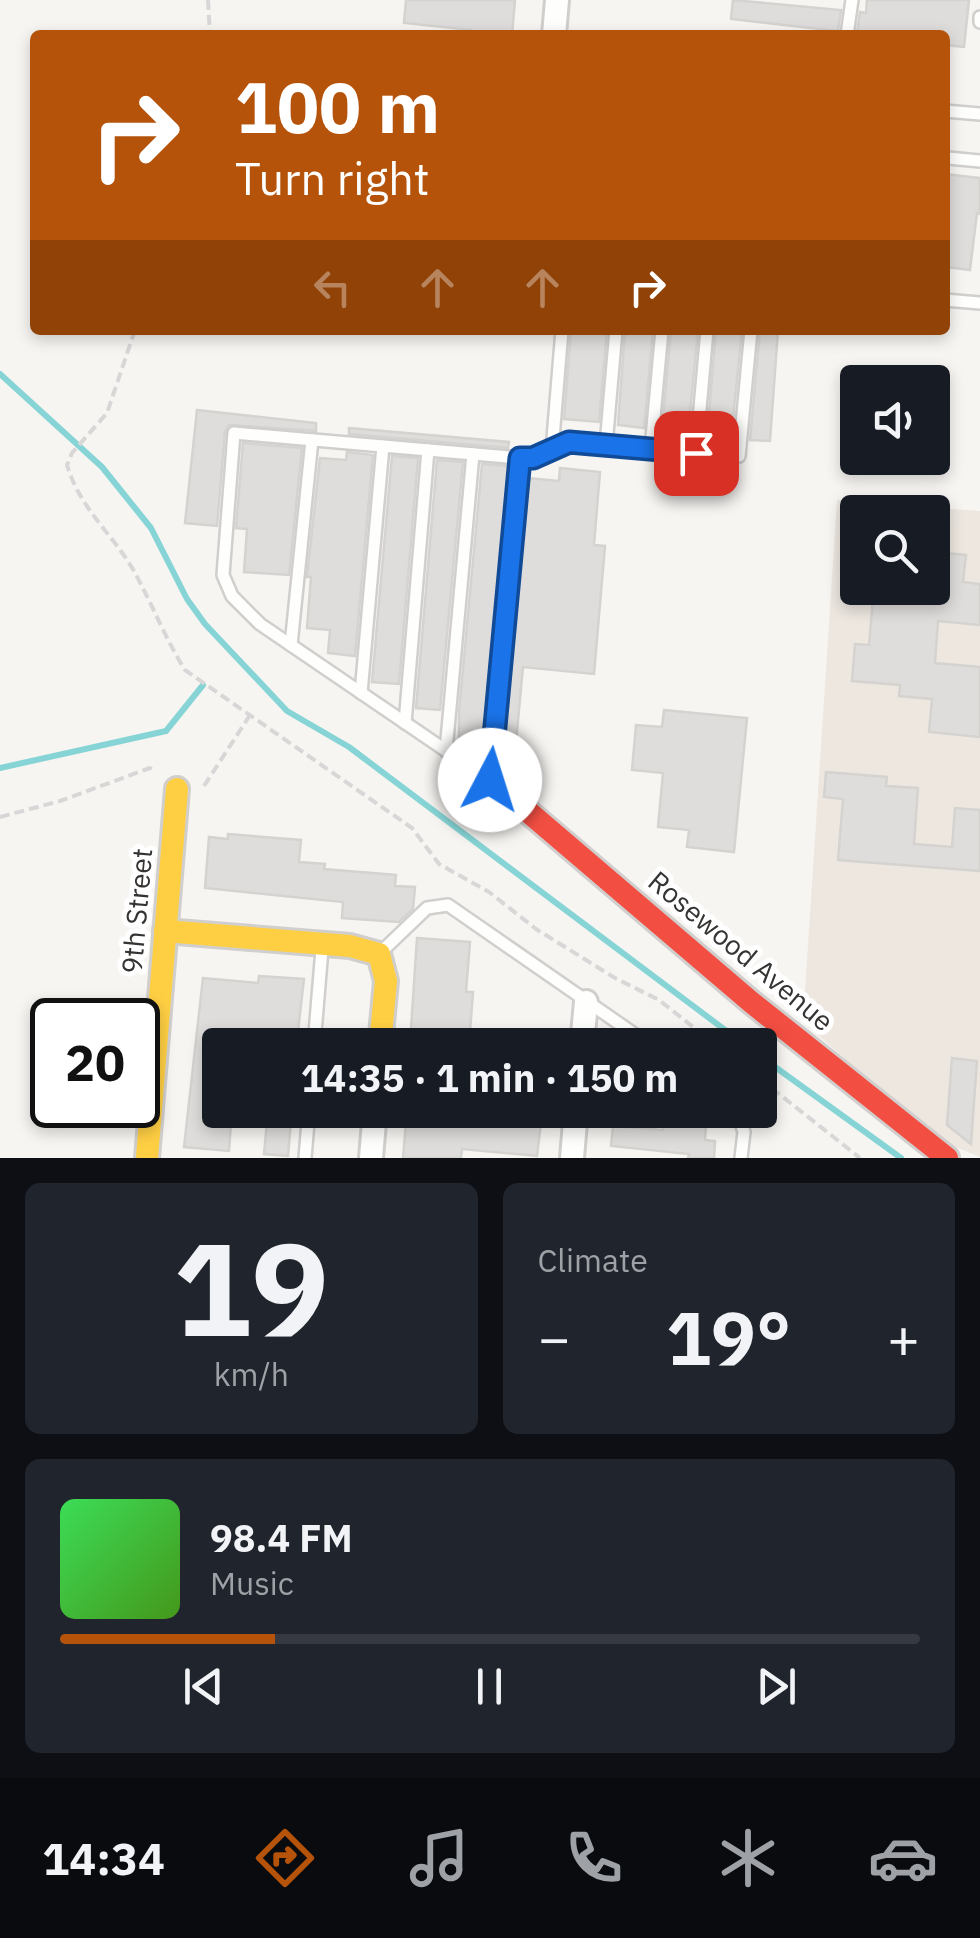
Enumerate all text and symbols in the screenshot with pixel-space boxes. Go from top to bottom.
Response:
text: 100 m [235,61,440,152]
icon: right [70,70,200,200]
text: Turn right [235,149,430,207]
icon: left [305,260,360,315]
icon: ahead [410,260,465,315]
icon: ahead [515,260,570,315]
icon: right [620,260,675,315]
map controls [840,365,950,605]
button: sound [840,365,950,475]
pin [654,411,739,496]
icon: arrive [669,426,724,481]
button: search [840,495,950,605]
position arrow [438,728,542,832]
street label: 9th Street [113,847,160,975]
street label: Rosewood Avenue [641,862,842,1039]
speed limit sign: 20 [30,998,160,1128]
text: 14:35 · 1 min · 150 m [301,1053,678,1102]
text: 19 [173,1203,329,1372]
text: Climate [538,1239,648,1281]
text: 19° [666,1288,791,1386]
text: − [538,1302,571,1373]
text: + [887,1302,920,1373]
text: km/h [214,1353,289,1395]
text: 98.4 FM [210,1513,353,1562]
text: Music [210,1562,294,1604]
icon: previous [176,1659,231,1714]
icon: pause [462,1659,517,1714]
icon: next [749,1659,804,1714]
icon: directions [250,1823,320,1893]
icon: music [404,1823,474,1893]
icon: phone [559,1823,629,1893]
icon: climate [713,1823,783,1893]
icon: car [868,1823,938,1893]
text: 14:34 [42,1829,165,1887]

